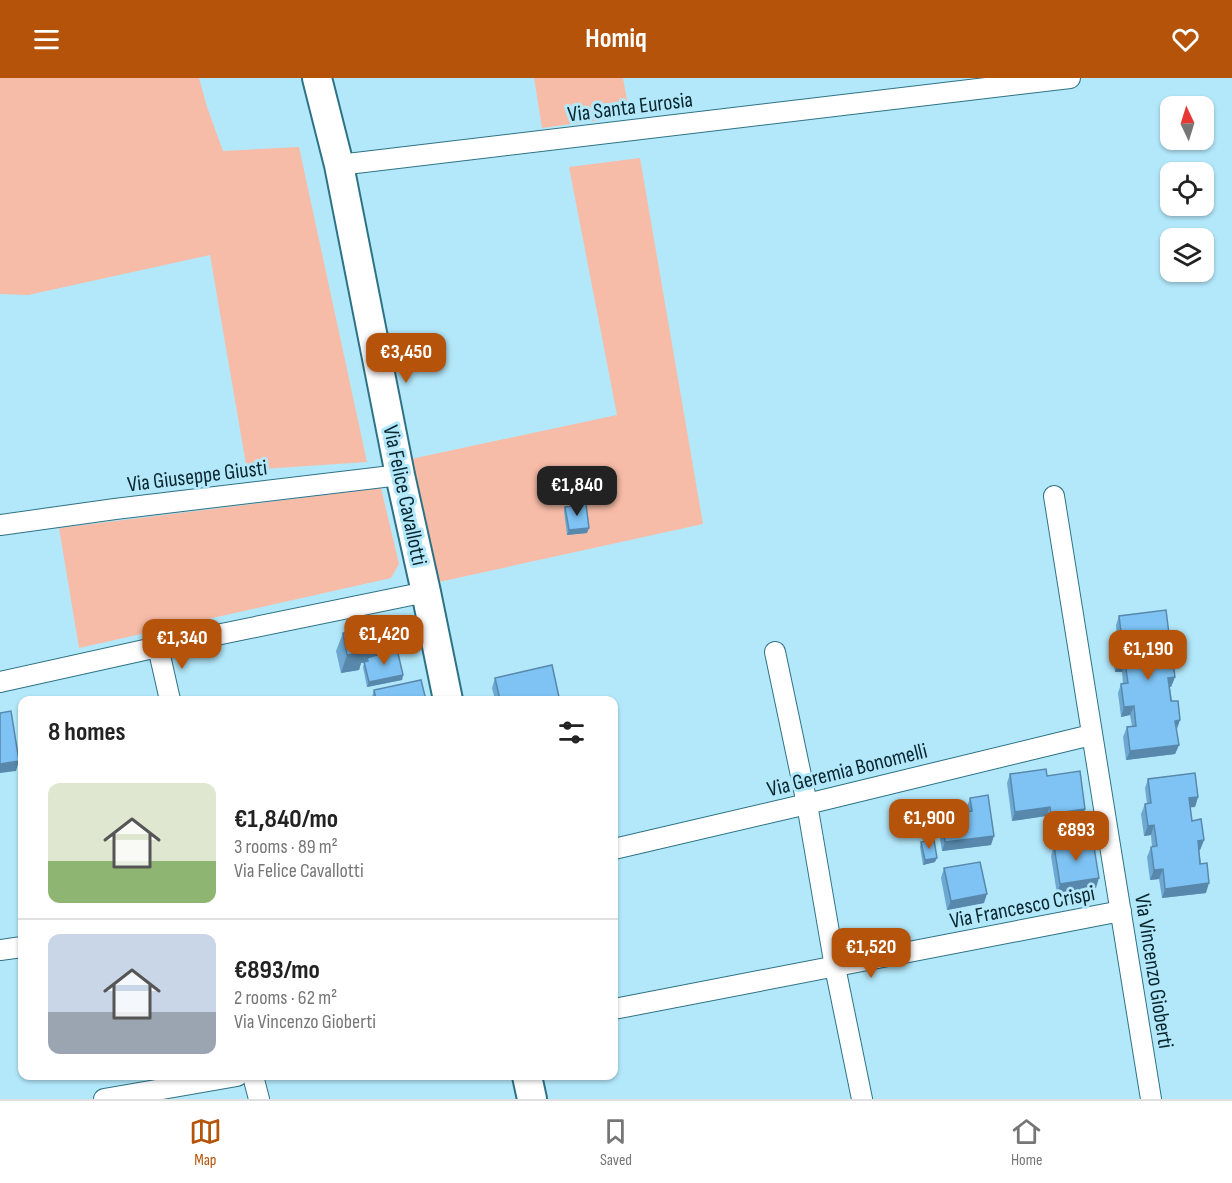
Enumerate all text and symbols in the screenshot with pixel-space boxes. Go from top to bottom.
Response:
icon: menu [30,23,63,56]
text: Homiq [585,23,647,55]
icon: heart [1169,23,1202,56]
street label: Via Santa Eurosia [566,86,694,129]
north arrow [1160,96,1214,150]
map controls [1160,96,1214,282]
button: locate [1160,162,1214,216]
button: layers [1160,228,1214,282]
pin: €3,450 [357,333,455,384]
text: €3,450 [380,340,432,364]
street label: Via Felice Cavallotti [377,423,433,568]
street label: Via Giuseppe Giusti [126,455,269,498]
pin: €1,840 [528,466,626,517]
text: €1,840 [551,473,603,497]
pin: €1,420 [335,615,433,666]
pin: €1,340 [133,619,231,670]
text: €1,420 [358,622,410,646]
text: €1,340 [156,626,208,650]
pin: €1,190 [1099,630,1197,681]
text: €1,190 [1123,637,1173,661]
icon: filters [555,716,588,749]
text: 8 homes [48,717,126,748]
street label: Via Geremia Bonomelli [765,738,930,803]
pin: €1,900 [880,799,978,850]
text: €1,840/mo [234,804,338,835]
text: €1,900 [903,806,955,830]
icon: home [96,807,168,879]
pin: €893 [1040,811,1112,862]
text: €893 [1057,818,1095,842]
text: 3 rooms · 89 m² [234,835,338,859]
text: Via Felice Cavallotti [234,859,364,883]
street label: Via Francesco Crispi [948,880,1097,935]
street label: Via Vincenzo Gioberti [1128,892,1179,1050]
pin: €1,520 [822,928,920,979]
text: €1,520 [846,935,896,959]
text: €893/mo [234,955,320,986]
icon: home [96,958,168,1030]
text: 2 rooms · 62 m² [234,986,337,1010]
text: Via Vincenzo Gioberti [234,1010,376,1034]
tab: Map [189,1115,222,1170]
tab: Saved [599,1115,632,1170]
tab: Home [1010,1115,1043,1170]

